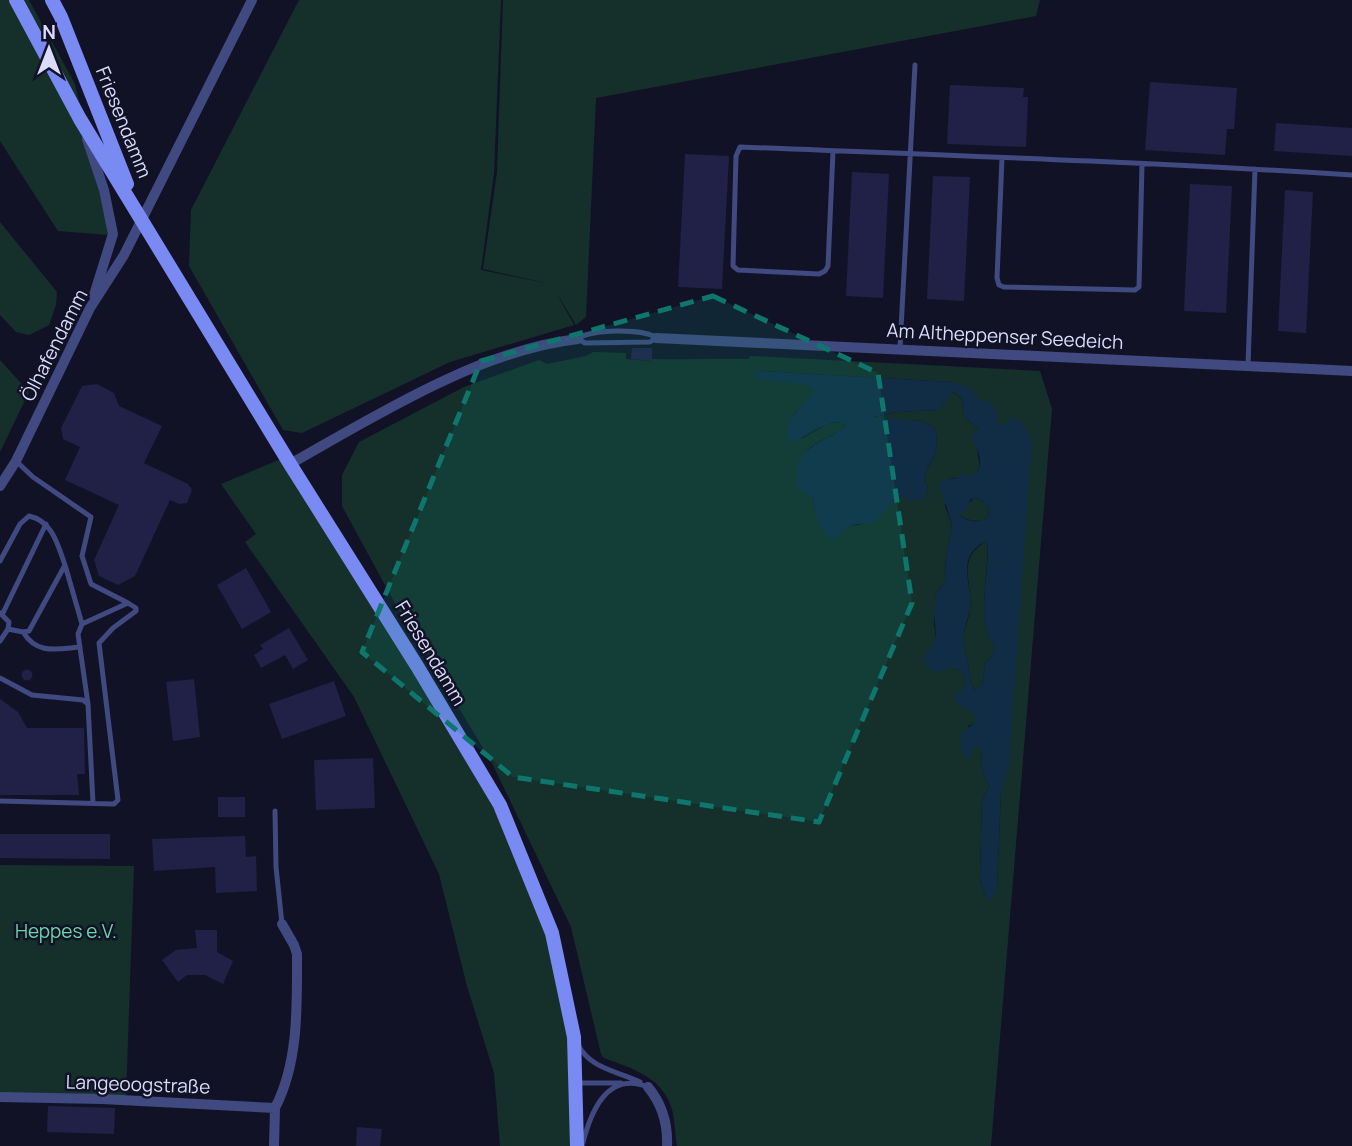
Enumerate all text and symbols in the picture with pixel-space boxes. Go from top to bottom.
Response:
north arrow [14,14,84,84]
text: N [42,19,56,45]
street label: Friesendamm [90,62,158,182]
street label: Ölhafendamm [15,285,93,405]
street label: Am Altheppenser Seedeich [886,317,1124,355]
street label: Friesendamm [389,596,473,710]
park label: Heppes e.V. [15,918,117,944]
street label: Langeoogstraße [65,1068,211,1100]

